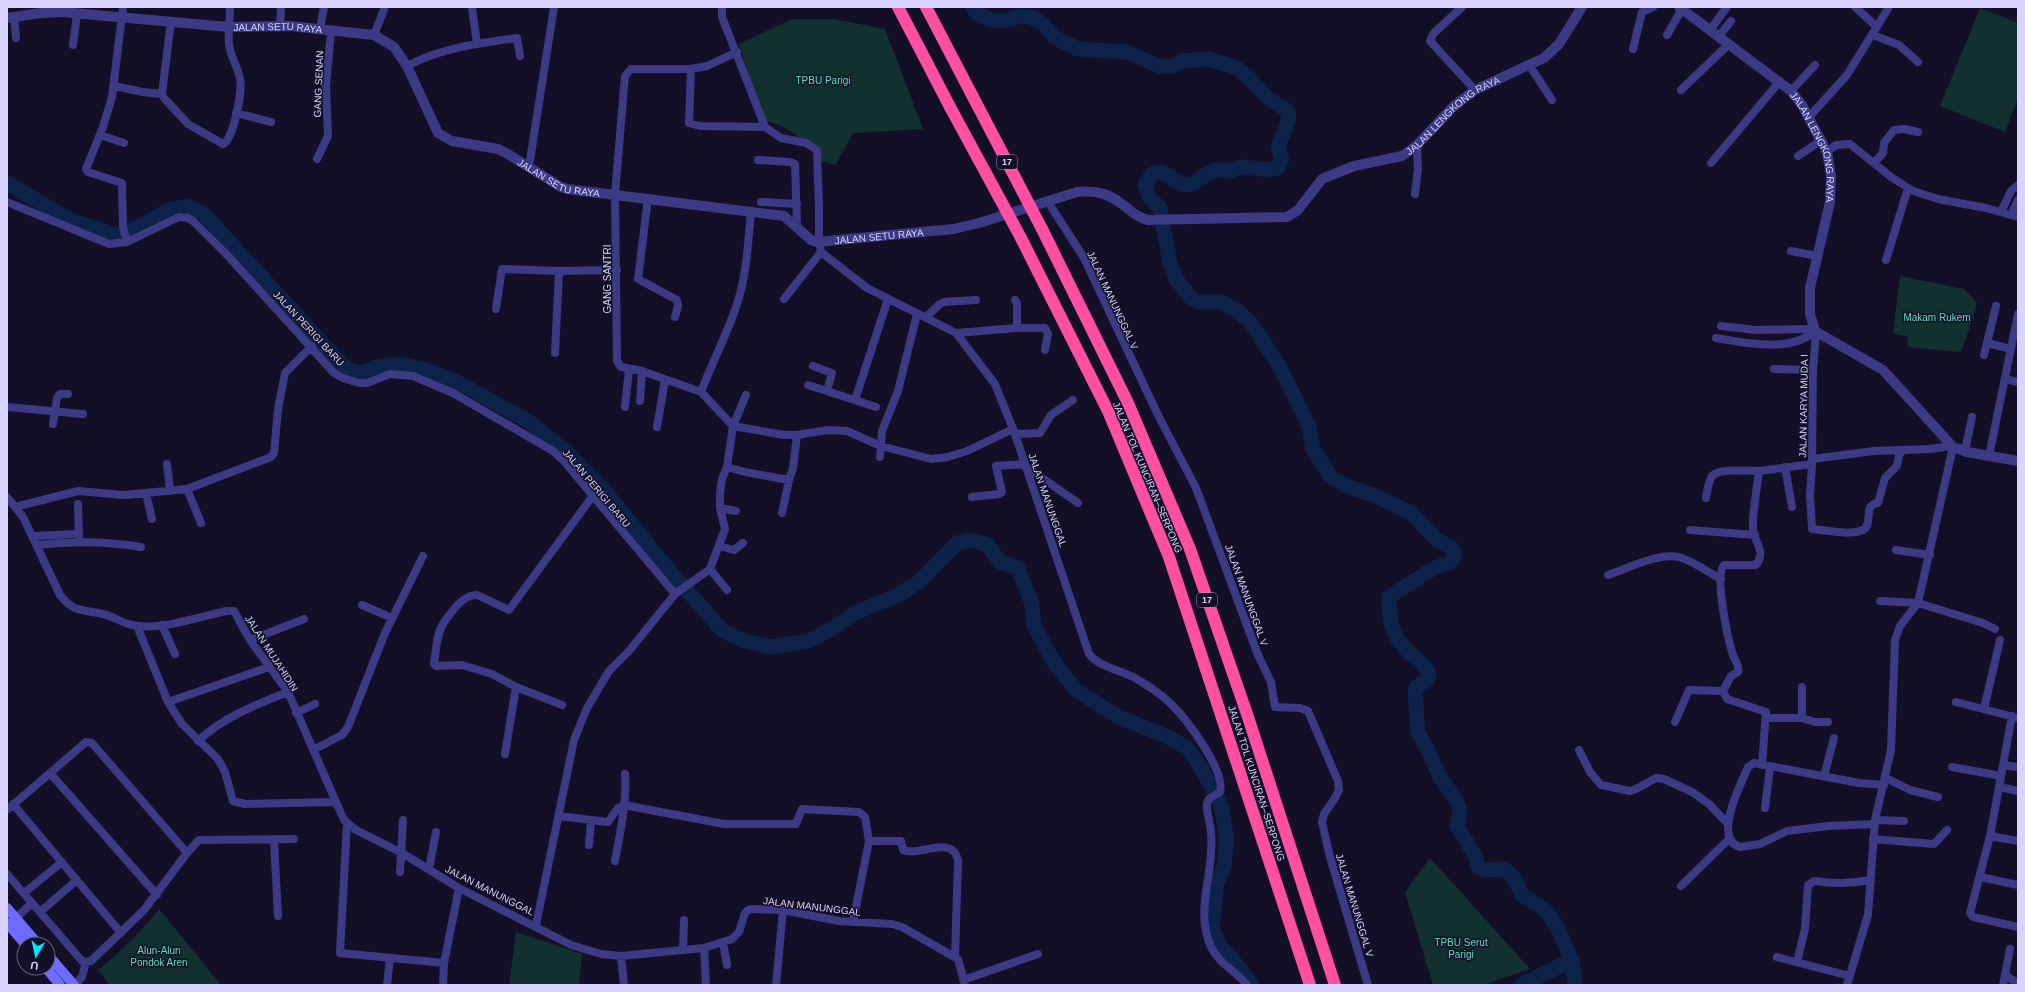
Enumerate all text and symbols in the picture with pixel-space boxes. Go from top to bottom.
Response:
street label: JALAN SETU RAYA [233,21,323,35]
street label: GANG SENAN [312,51,325,118]
street label: JALAN LENGKONG RAYA [1404,74,1502,157]
park label: TPBU Parigi [795,75,851,86]
street label: JALAN LENGKONG RAYA [1788,90,1836,203]
road number: 17 [997,155,1017,169]
street label: JALAN SETU RAYA [516,157,601,199]
street label: JALAN SETU RAYA [834,227,924,246]
street label: GANG SANTRI [602,245,613,313]
street label: JALAN MANUNGGAL V [1085,249,1140,352]
street label: JALAN PERIGI BARU [271,289,346,368]
park label: Makam Rukem [1903,312,1971,323]
street label: JALAN KARYA MUDA I [1797,354,1810,458]
street label: JALAN TOL KUNCIRAN–SERPONG [1111,400,1185,555]
street label: JALAN PERIGI BARU [561,447,632,530]
street label: JALAN MANUNGGAL [1026,452,1069,549]
street label: JALAN MANUNGGAL V [1223,543,1270,648]
road number: 17 [1197,593,1217,607]
street label: JALAN MUJAHIDIN [243,613,300,693]
street label: JALAN TOL KUNCIRAN–SERPONG [1226,704,1287,863]
street label: JALAN MANUNGGAL V [1334,852,1376,958]
street label: JALAN MANUNGGAL [443,863,536,918]
street label: JALAN MANUNGGAL [762,895,862,918]
north arrow [16,936,56,976]
park label: TPBU Serut Parigi [1434,937,1488,960]
park label: Alun-Alun Pondok Aren [130,945,188,968]
text: U [30,959,39,972]

